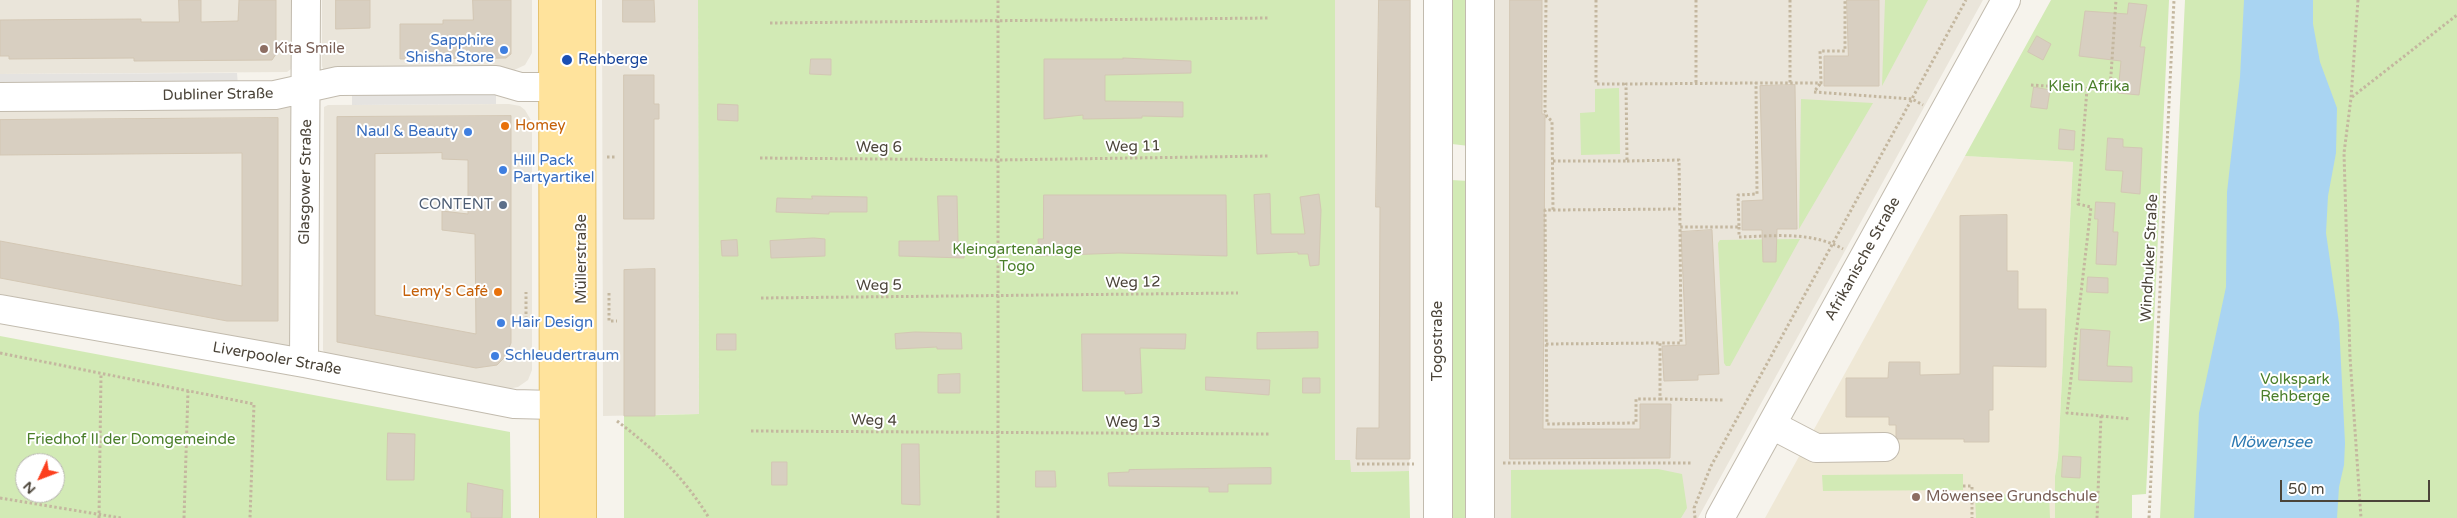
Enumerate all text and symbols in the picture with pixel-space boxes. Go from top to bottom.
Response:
place label: Sapphire Shisha Store [406,32,494,67]
place label: Kita Smile [274,40,345,58]
marker: Kita Smile [258,43,270,55]
marker: Sapphire Shisha Store [498,44,510,56]
place label: Rehberge [578,51,648,69]
marker: Rehberge [560,53,574,67]
park label: Klein Afrika [2048,78,2130,96]
street label: Dubliner Straße [162,85,274,105]
place label: Homey [515,117,565,135]
street label: Glasgower Straße [296,119,316,245]
marker: Homey [499,120,511,132]
place label: Naul & Beauty [356,123,458,141]
marker: Naul & Beauty [462,126,474,138]
street label: Weg 11 [1105,138,1161,156]
street label: Weg 6 [856,139,902,157]
place label: Hill Pack Partyartikel [513,152,594,187]
marker: Hill Pack Partyartikel [497,164,509,176]
street label: Afrikanische Straße [1822,194,1904,324]
street label: Windhuker Straße [2138,194,2162,322]
place label: CONTENT [419,196,493,214]
marker: CONTENT [497,199,509,211]
street label: Müllerstraße [573,214,591,304]
park label: Kleingartenanlage Togo [952,241,1082,276]
street label: Weg 12 [1105,274,1161,292]
street label: Weg 5 [856,277,902,295]
place label: Lemy's Café [402,283,488,301]
marker: Lemy's Café [492,286,504,298]
street label: Togostraße [1429,301,1447,381]
place label: Hair Design [511,314,593,332]
marker: Hair Design [495,317,507,329]
street label: Liverpooler Straße [211,339,343,379]
place label: Schleudertraum [505,347,619,365]
marker: Schleudertraum [489,350,501,362]
park label: Volkspark Rehberge [2260,371,2330,406]
street label: Weg 4 [851,412,897,430]
street label: Weg 13 [1105,414,1161,432]
park label: Friedhof II der Domgemeinde [27,431,235,449]
water label: Möwensee [2230,433,2312,453]
north arrow [15,453,65,503]
scale bar [2282,470,2432,502]
text: N [19,478,39,498]
text: 50 m [2288,480,2325,498]
place label: Möwensee Grundschule [1926,488,2097,506]
marker: Möwensee Grundschule [1910,491,1922,503]

